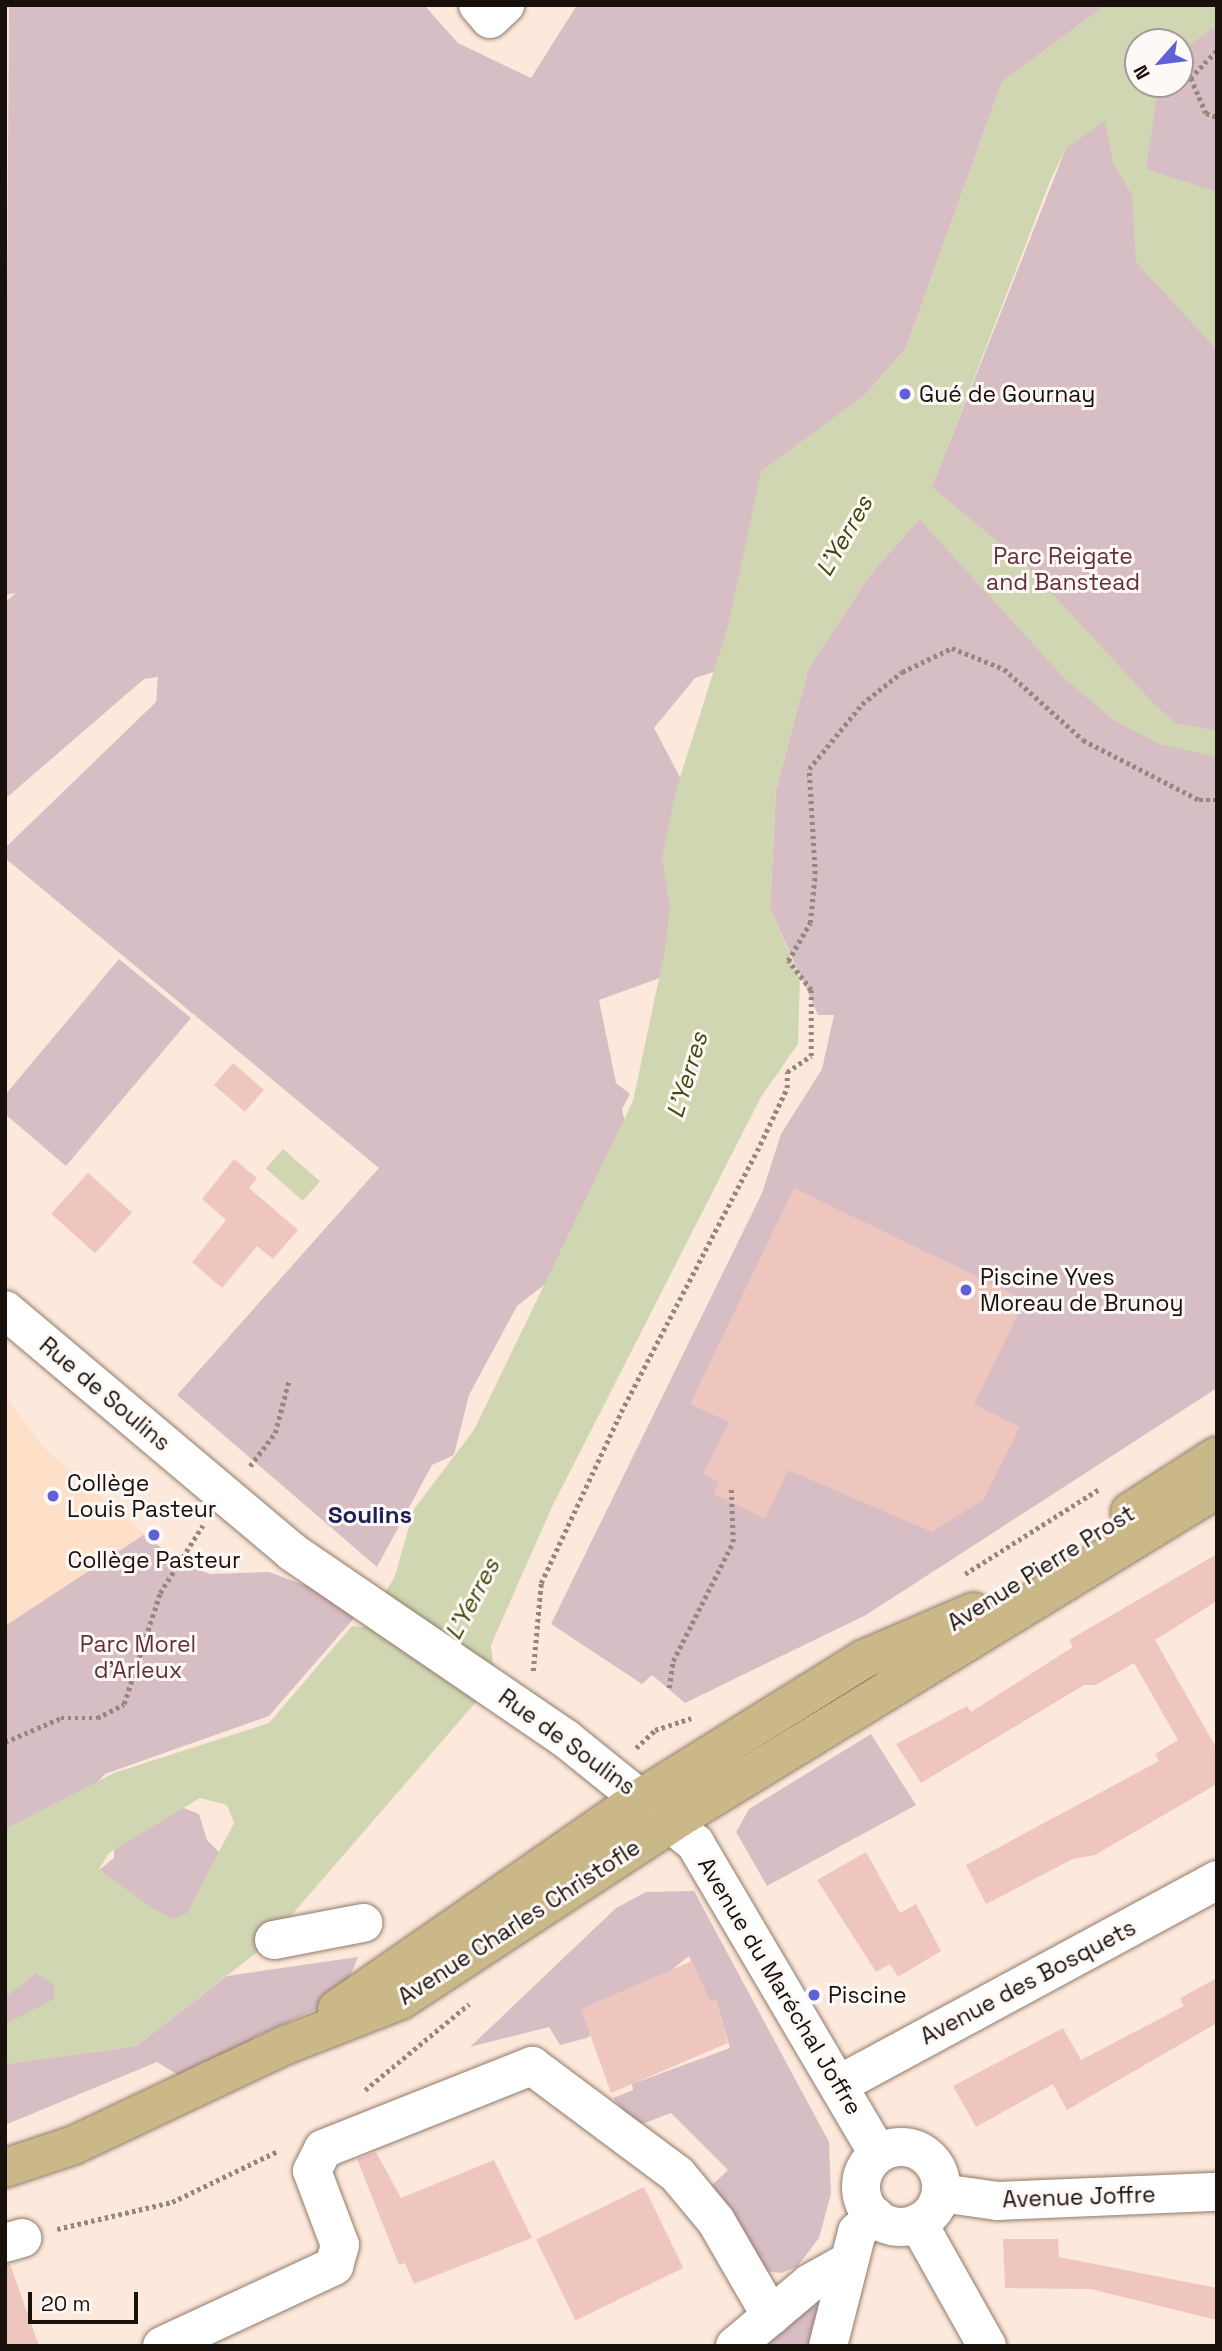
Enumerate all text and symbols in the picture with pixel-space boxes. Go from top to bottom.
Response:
north arrow [1124,28,1194,98]
text: N [1128,61,1156,84]
place label: Gué de Gournay [919,380,1095,408]
marker: Gué de Gournay [897,386,913,402]
water label: L'Yerres [810,491,878,581]
park label: Parc Reigate and Banstead [986,542,1140,596]
water label: L'Yerres [660,1029,714,1121]
place label: Piscine Yves Moreau de Brunoy [980,1263,1184,1317]
marker: Piscine Yves Moreau de Brunoy [958,1282,974,1298]
street label: Rue de Soulins [34,1331,176,1457]
place label: Collège Louis Pasteur [67,1469,217,1523]
marker: Collège Louis Pasteur [45,1488,61,1504]
street label: Avenue Pierre Prost [942,1499,1140,1637]
district label: Soulins [328,1501,412,1529]
marker: Collège Pasteur [146,1527,162,1543]
place label: Collège Pasteur [67,1546,241,1574]
water label: L'Yerres [439,1553,505,1645]
park label: Parc Morel d’Arleux [80,1630,196,1684]
street label: Rue de Soulins [493,1683,641,1801]
street label: Avenue Charles Christofle [393,1833,645,2011]
street label: Avenue du Maréchal Joffre [692,1852,868,2120]
street label: Avenue des Bosquets [916,1914,1140,2050]
place label: Piscine [828,1981,907,2009]
marker: Piscine [806,1987,822,2003]
street label: Avenue Joffre [1002,2181,1156,2213]
scale bar [32,2278,142,2322]
text: 20 m [41,2290,91,2317]

